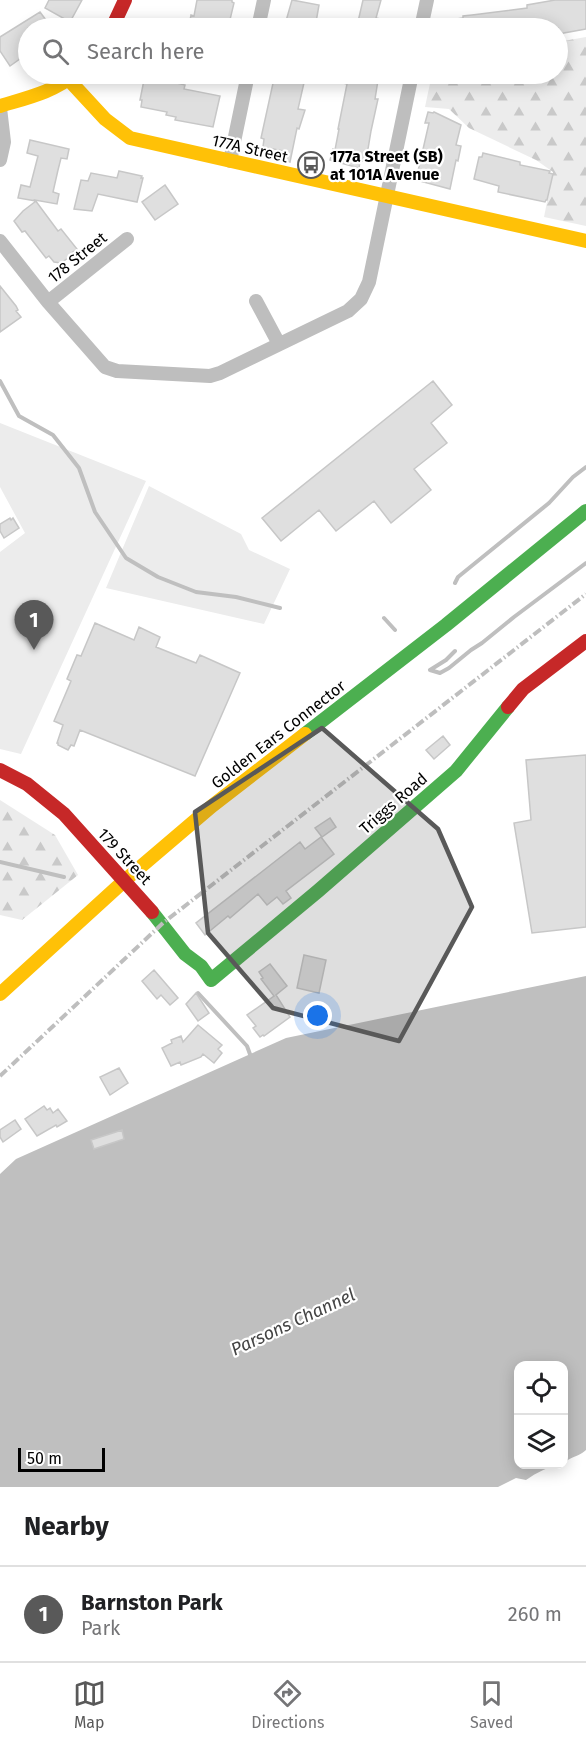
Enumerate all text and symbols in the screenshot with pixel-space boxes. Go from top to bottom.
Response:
search box [18,18,568,84]
icon: search [39,35,72,68]
text: Search here [87,38,205,65]
street label: 177A Street [210,131,290,167]
place label: 177a Street (SB) at 101A Avenue [330,147,443,184]
bus stop icon: 177a Street (SB) at 101A Avenue [296,150,326,180]
street label: 178 Street [44,228,111,287]
pin: 1 [15,600,54,650]
street label: Golden Ears Connector [208,676,350,793]
street label: Triggs Road [356,769,431,838]
street label: 179 Street [94,824,156,889]
your location [303,1001,332,1030]
water label: Parsons Channel [227,1284,359,1360]
map controls [514,1361,568,1469]
button: locate [514,1361,568,1415]
button: layers [514,1415,568,1469]
scale bar [18,1445,105,1472]
text: 50 m [27,1449,62,1468]
text: Nearby [24,1511,109,1542]
text: Barnston Park [81,1589,223,1616]
text: 1 [39,1602,48,1626]
text: 260 m [508,1602,562,1626]
text: Park [81,1616,120,1640]
tab: Map [73,1677,106,1732]
tab: Directions [251,1677,325,1732]
tab: Saved [470,1677,513,1732]

